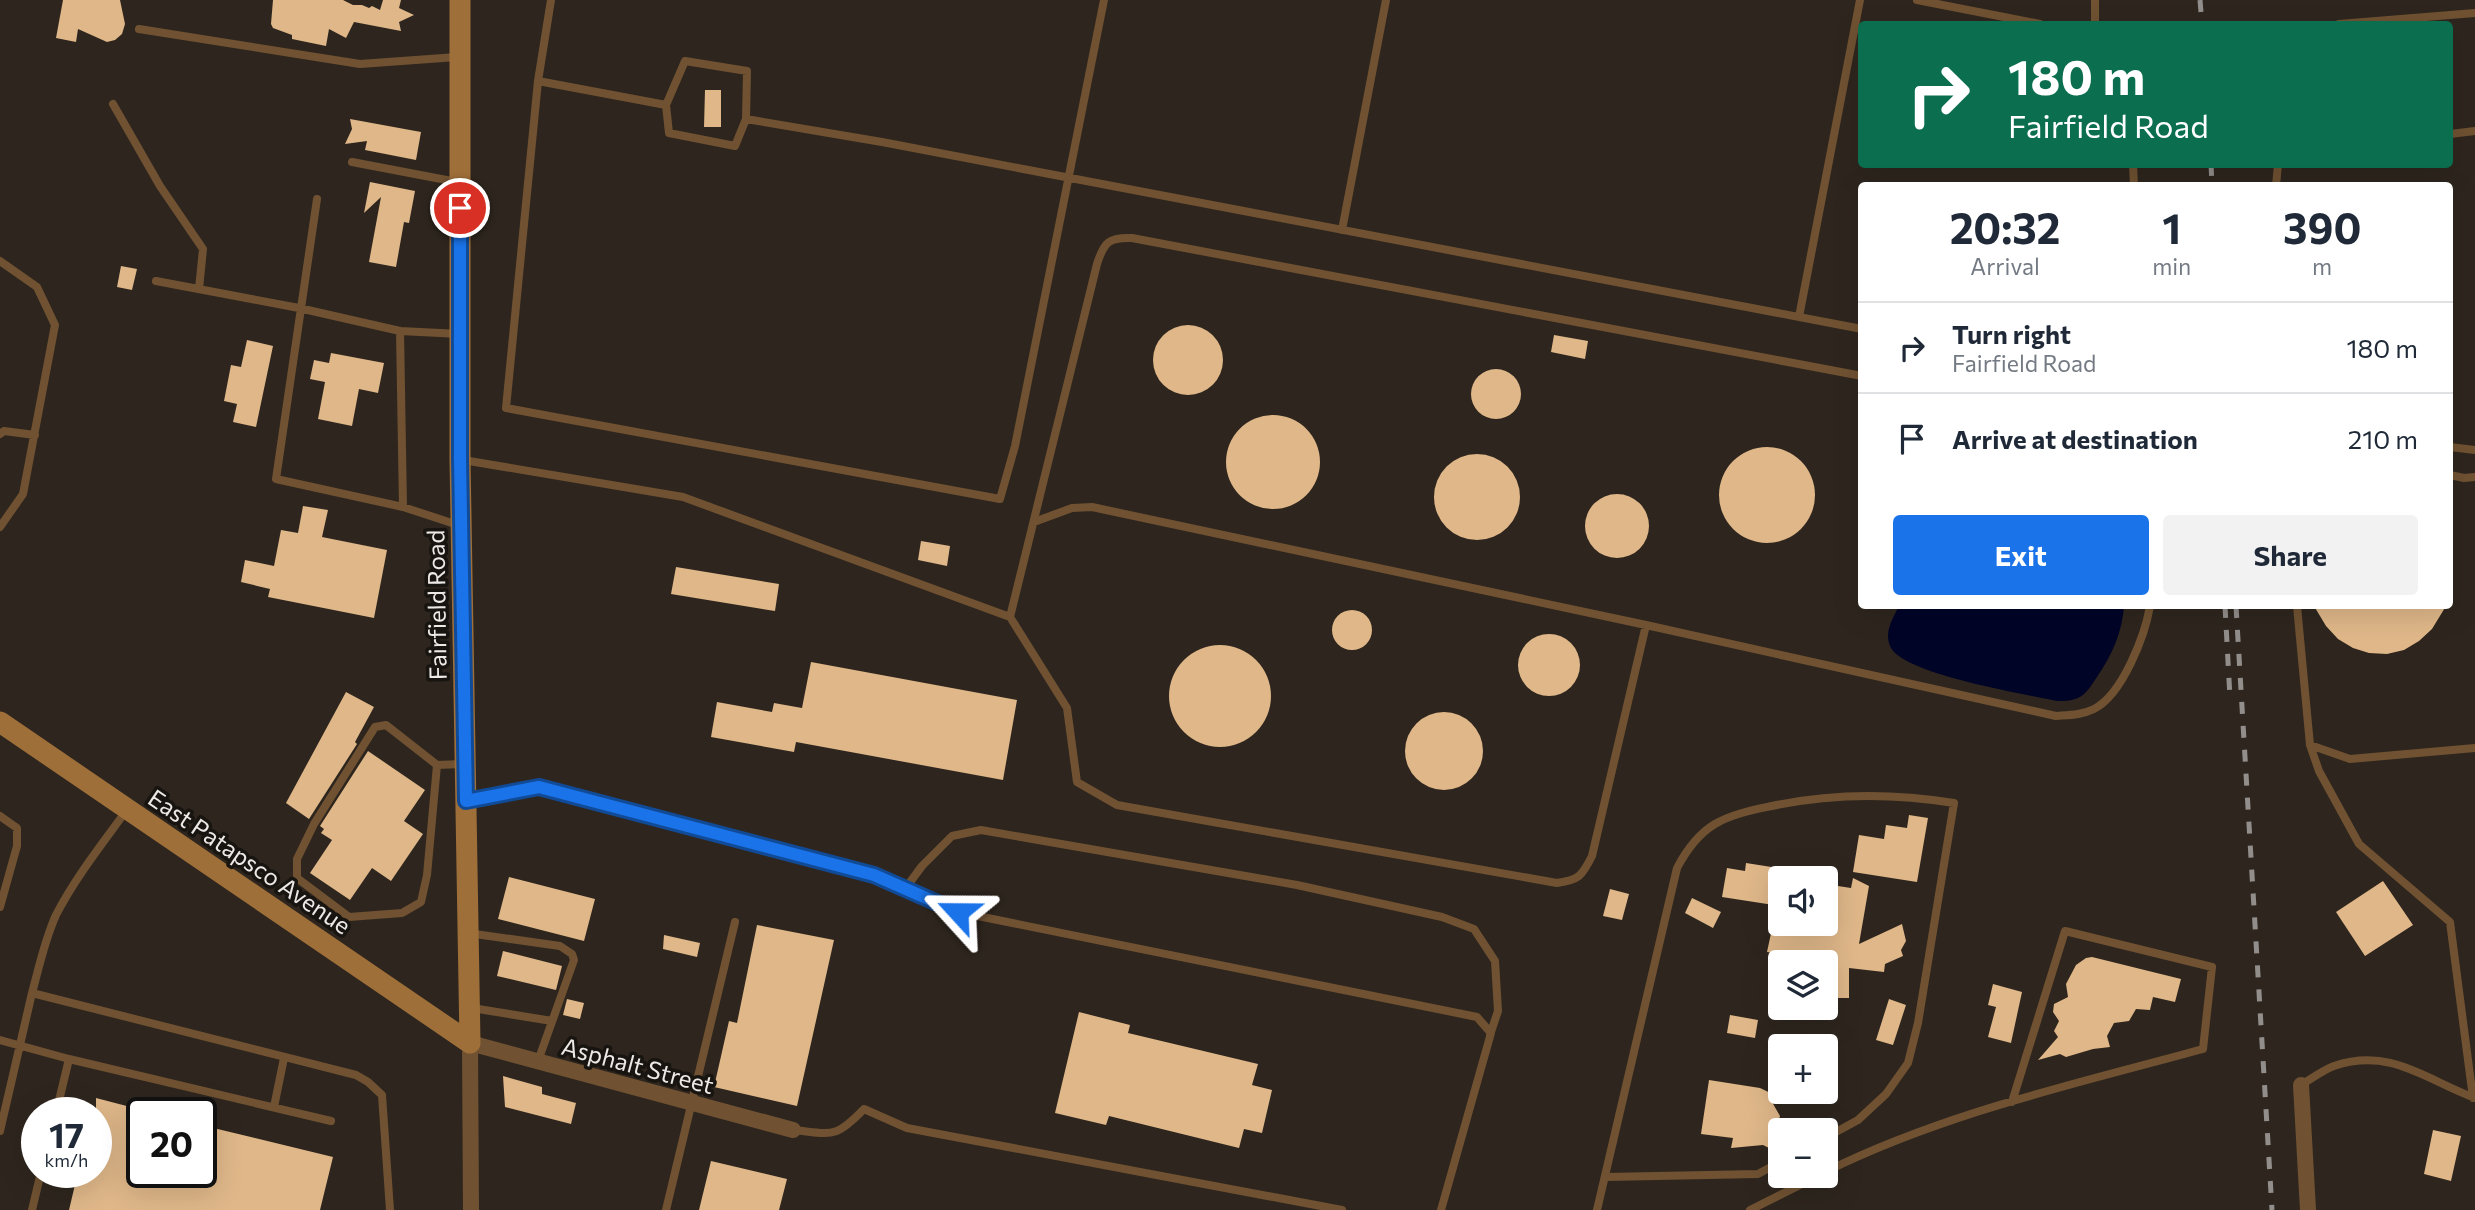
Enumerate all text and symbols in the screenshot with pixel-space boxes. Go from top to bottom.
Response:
text: 180 m [2008,45,2145,105]
icon: right [1893,49,1984,140]
text: Fairfield Road [2008,105,2209,145]
pin [430,178,490,238]
icon: arrive [441,189,479,227]
text: 20:32 [1950,201,2060,253]
text: 1 [2162,201,2181,253]
text: 390 [2283,201,2361,253]
text: Arrival [1970,252,2040,280]
text: min [2152,252,2191,280]
text: m [2312,252,2332,280]
text: Turn right [1952,318,2071,349]
icon: right [1893,329,1931,367]
text: 180 m [2346,332,2418,363]
text: Fairfield Road [1952,349,2096,377]
icon: arrive [1893,420,1931,458]
text: Arrive at destination [1952,423,2198,454]
text: 210 m [2348,423,2418,454]
button: Exit [1893,515,2149,595]
button: Share [2163,515,2418,595]
street label: Fairfield Road [420,530,452,680]
street label: East Patapsco Avenue [143,782,357,940]
map controls [1768,866,1838,1188]
button: sound [1768,866,1838,936]
position arrow [921,875,995,949]
button: layers [1768,950,1838,1020]
street label: Asphalt Street [559,1031,717,1099]
button: + [1768,1034,1838,1104]
speed limit sign: 20 [126,1097,217,1188]
text: 17 [49,1112,84,1155]
button: − [1768,1118,1838,1188]
text: km/h [45,1149,88,1171]

